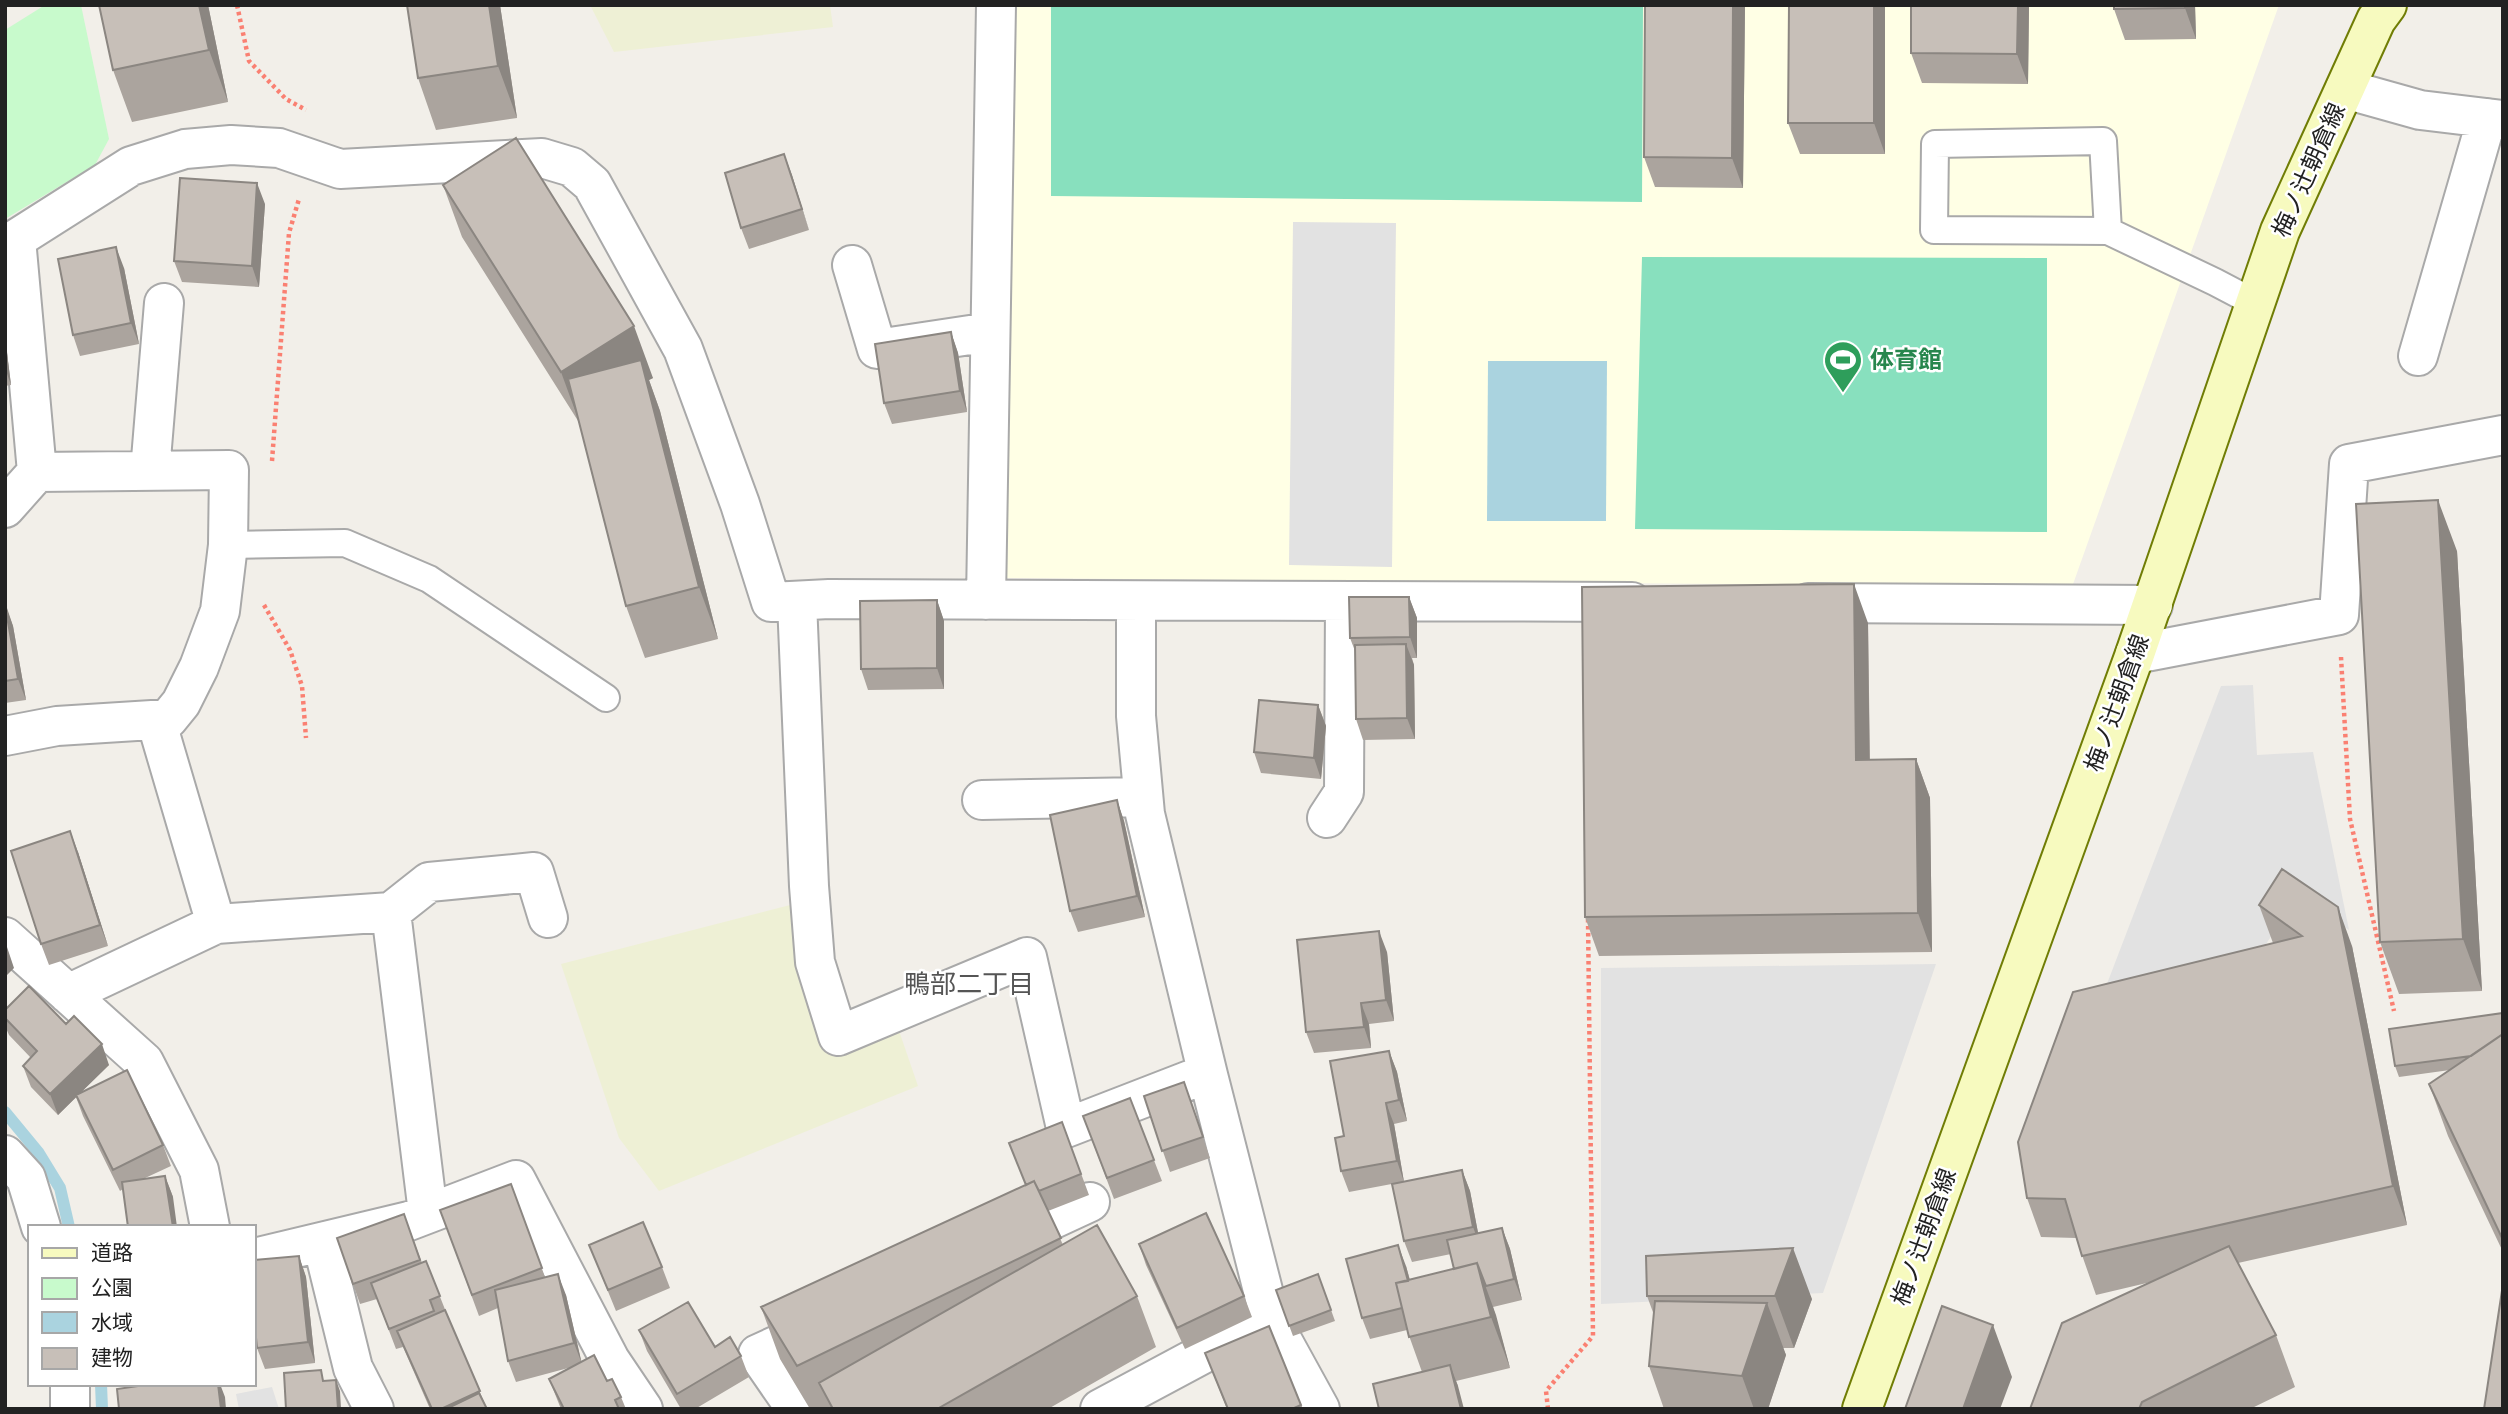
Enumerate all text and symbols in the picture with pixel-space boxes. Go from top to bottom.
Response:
street label: 梅ノ辻朝倉線 [2266,98,2351,241]
sports icon: 体育館 [1822,339,1864,394]
place label: 体育館 [1870,345,1942,374]
street label: 梅ノ辻朝倉線 [2078,630,2155,775]
district label: 鴨部二丁目 [904,968,1034,999]
street label: 梅ノ辻朝倉線 [1885,1164,1962,1309]
legend [28,1225,256,1386]
text: 道路 [91,1240,133,1265]
text: 公園 [91,1275,133,1300]
text: 水域 [91,1310,133,1335]
text: 建物 [91,1345,133,1370]

